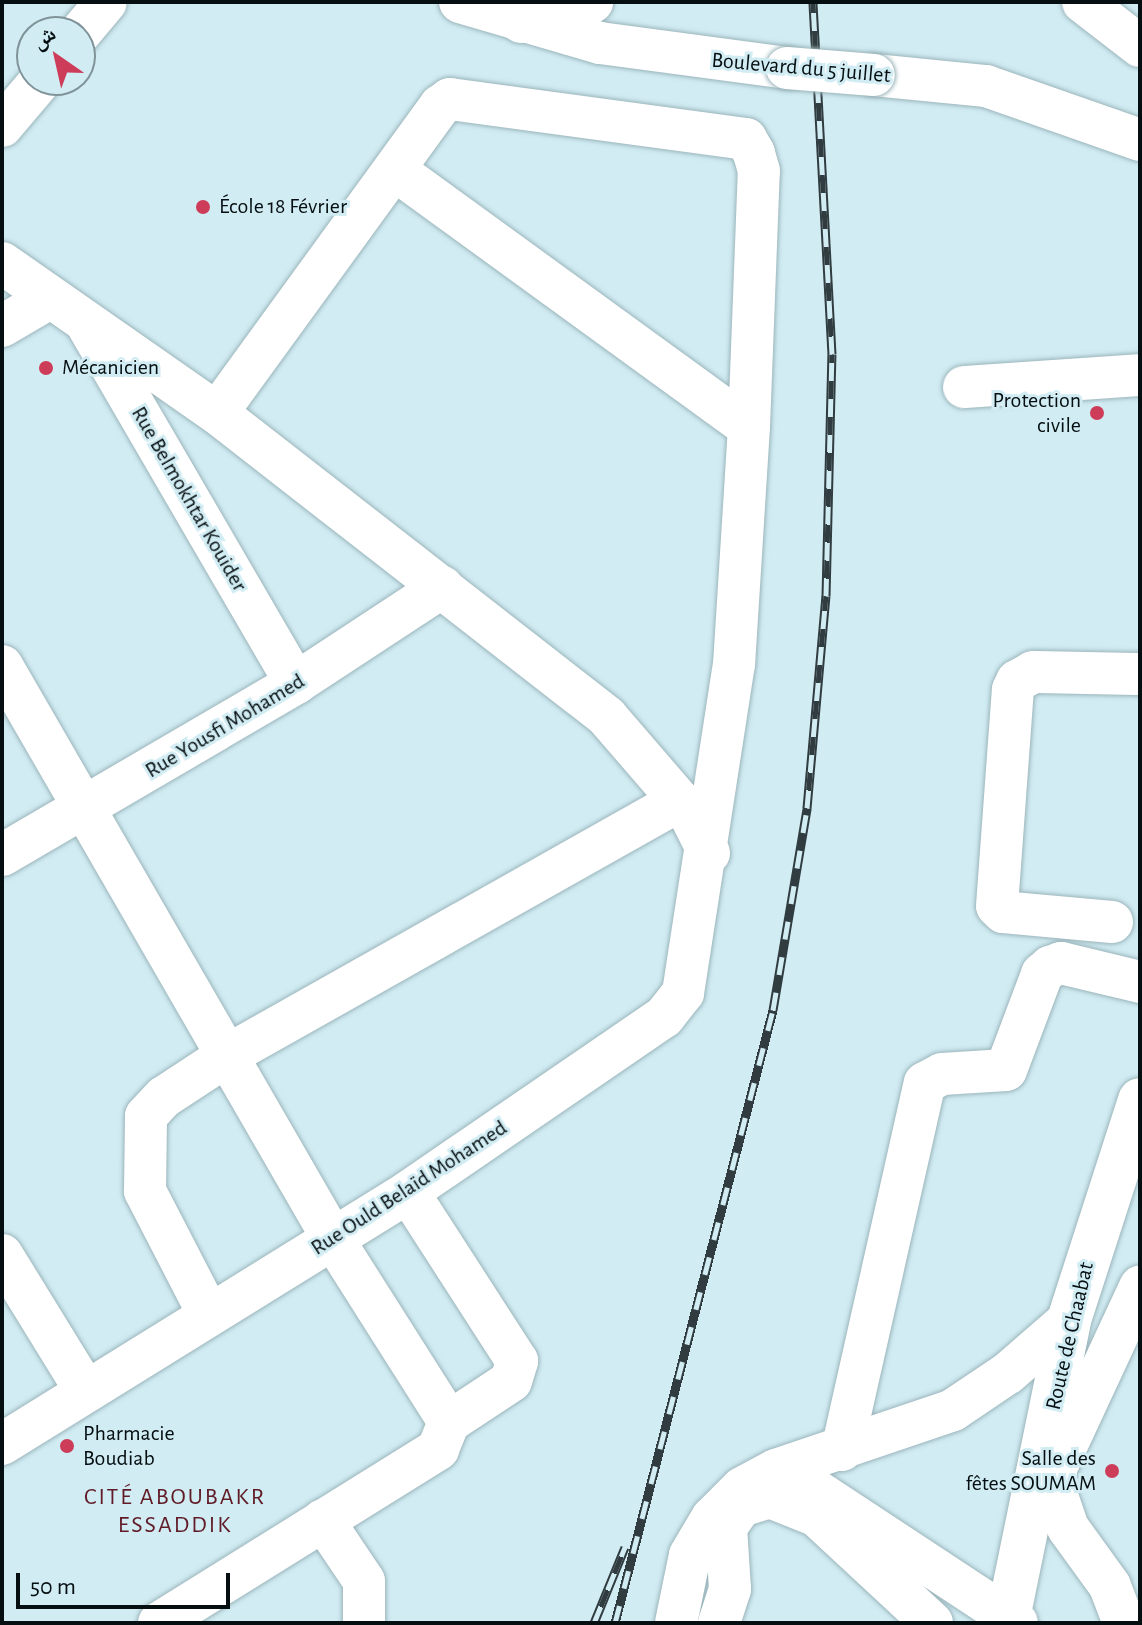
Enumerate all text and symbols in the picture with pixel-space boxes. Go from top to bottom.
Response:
north arrow [16,16,96,96]
text: ش [28,22,60,53]
street label: Boulevard du 5 juillet [710,47,892,89]
place label: École 18 Février [219,194,347,220]
marker: École 18 Février [194,198,212,216]
place label: Mécanicien [62,355,159,381]
marker: Mécanicien [37,359,55,377]
place label: Protection civile [992,387,1081,438]
street label: Rue Belmokhtar Kouider [125,402,253,596]
marker: Protection civile [1088,404,1106,422]
street label: Rue Yousfi Mohamed [141,668,309,784]
street label: Rue Ould Belaïd Mohamed [306,1115,512,1261]
street label: Route de Chaabat [1040,1260,1100,1412]
place label: Pharmacie Boudiab [83,1420,175,1472]
marker: Pharmacie Boudiab [58,1437,76,1455]
place label: Salle des fêtes SOUMAM [965,1445,1096,1496]
marker: Salle des fêtes SOUMAM [1103,1462,1121,1480]
district label: CITÉ ABOUBAKR ESSADDIK [84,1484,266,1540]
scale bar [20,1557,234,1607]
text: 50 m [30,1575,76,1599]

